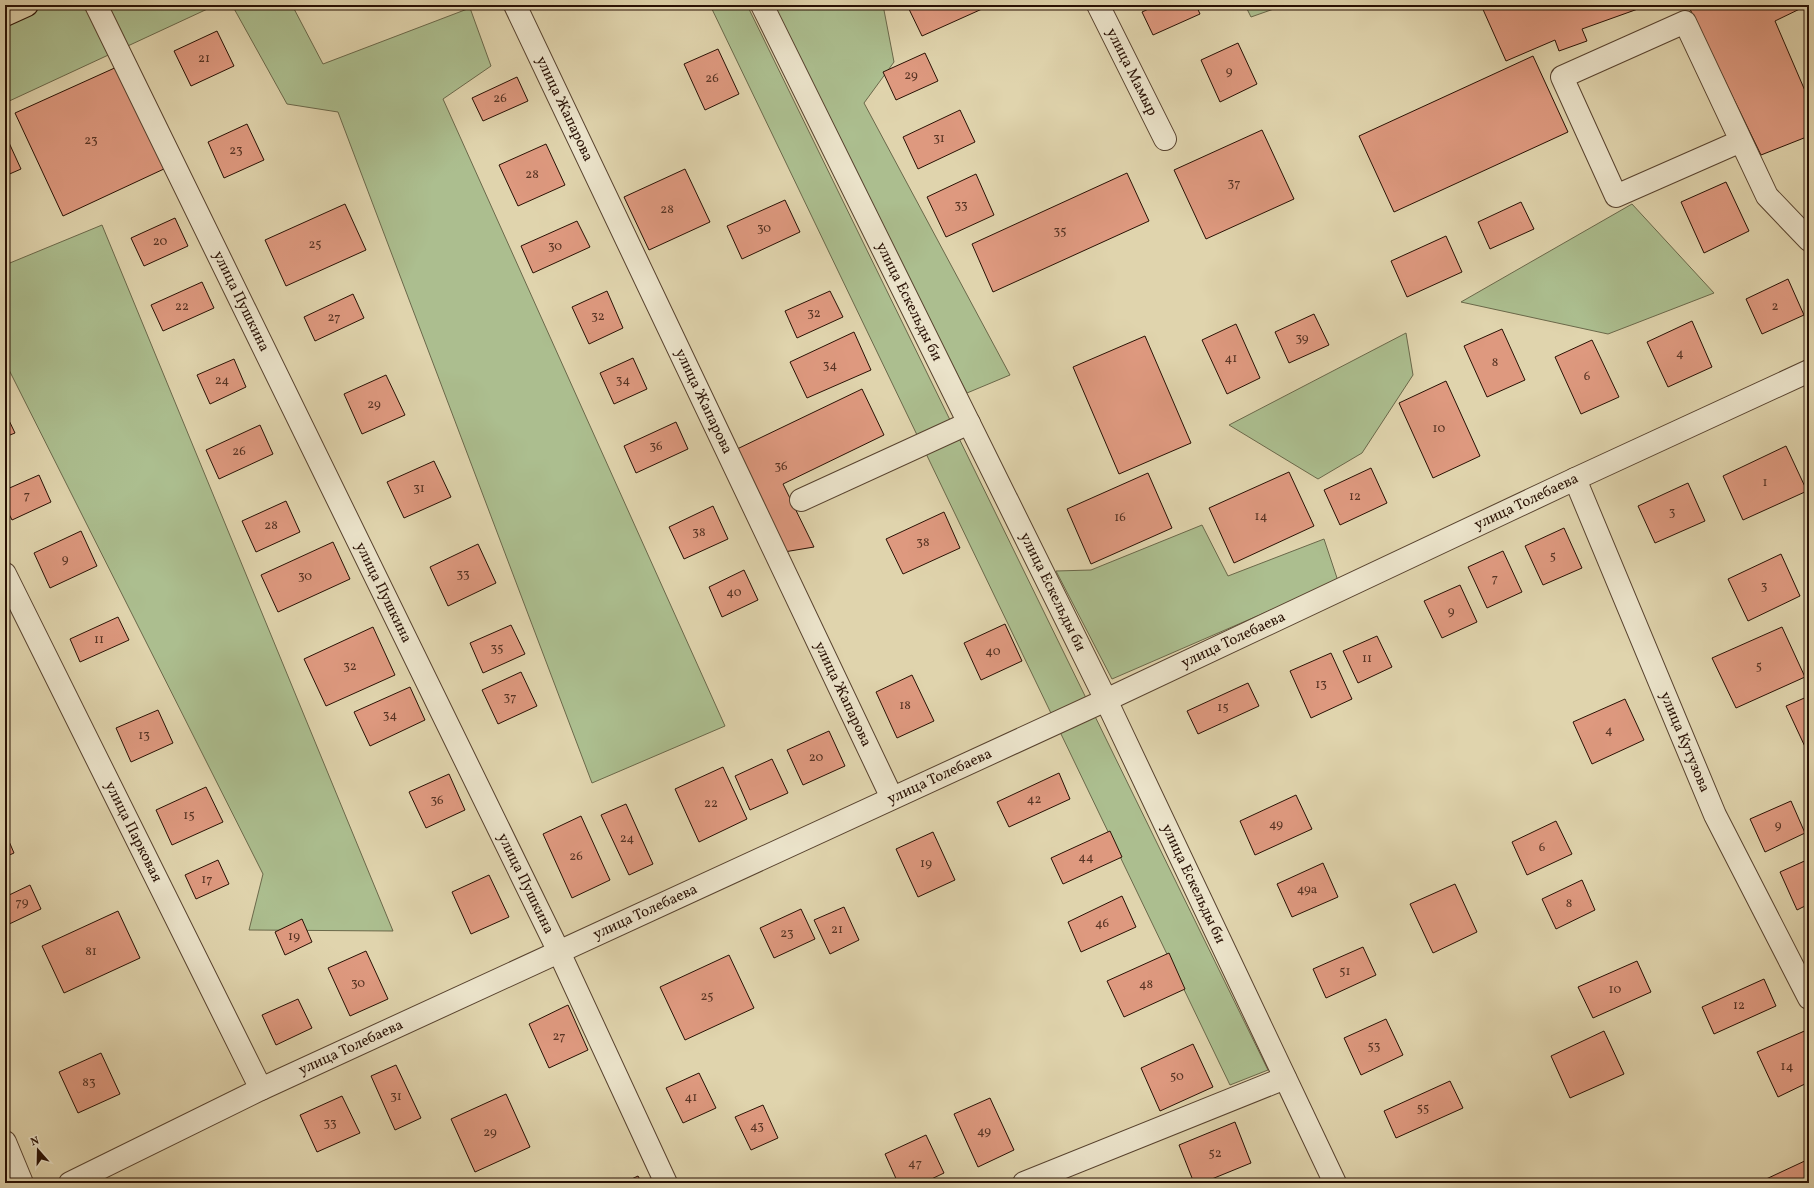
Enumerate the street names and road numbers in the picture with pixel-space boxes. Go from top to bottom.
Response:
street label: улица Мамыр [1101,25,1162,120]
street label: улица Жапарова [530,53,598,165]
street label: улица Ескельды би [870,239,947,365]
street label: улица Пушкина [207,247,275,355]
street label: улица Жапарова [669,345,738,458]
street label: улица Толебаева [1471,468,1582,535]
street label: улица Ескельды би [1014,529,1091,655]
street label: улица Пушкина [350,539,417,647]
street label: улица Толебаева [1178,606,1289,674]
street label: улица Жапарова [809,638,877,750]
street label: улица Кутузова [1654,688,1715,796]
street label: улица Толебаева [884,743,995,810]
street label: улица Парковая [99,778,167,886]
street label: улица Ескельды би [1156,820,1231,947]
street label: улица Пушкина [492,830,559,938]
street label: улица Толебаева [590,879,701,945]
street label: улица Толебаева [295,1014,407,1081]

